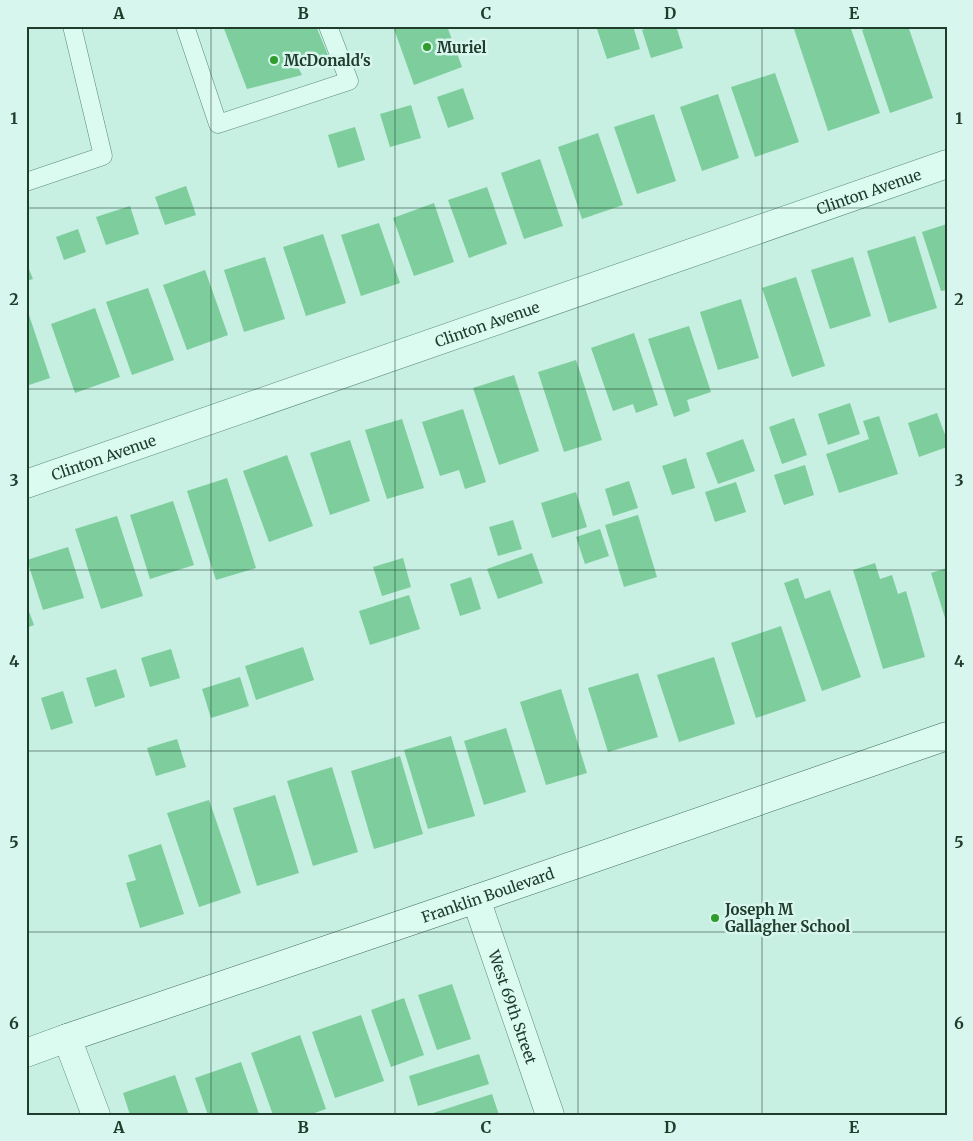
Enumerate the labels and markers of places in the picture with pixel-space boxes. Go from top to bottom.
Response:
place label: Muriel [437,38,487,57]
marker: Muriel [421,41,433,53]
place label: McDonald's [284,51,371,70]
marker: McDonald's [268,54,280,66]
place label: Joseph M Gallagher School [724,900,850,936]
marker: Joseph M Gallagher School [709,912,721,924]

